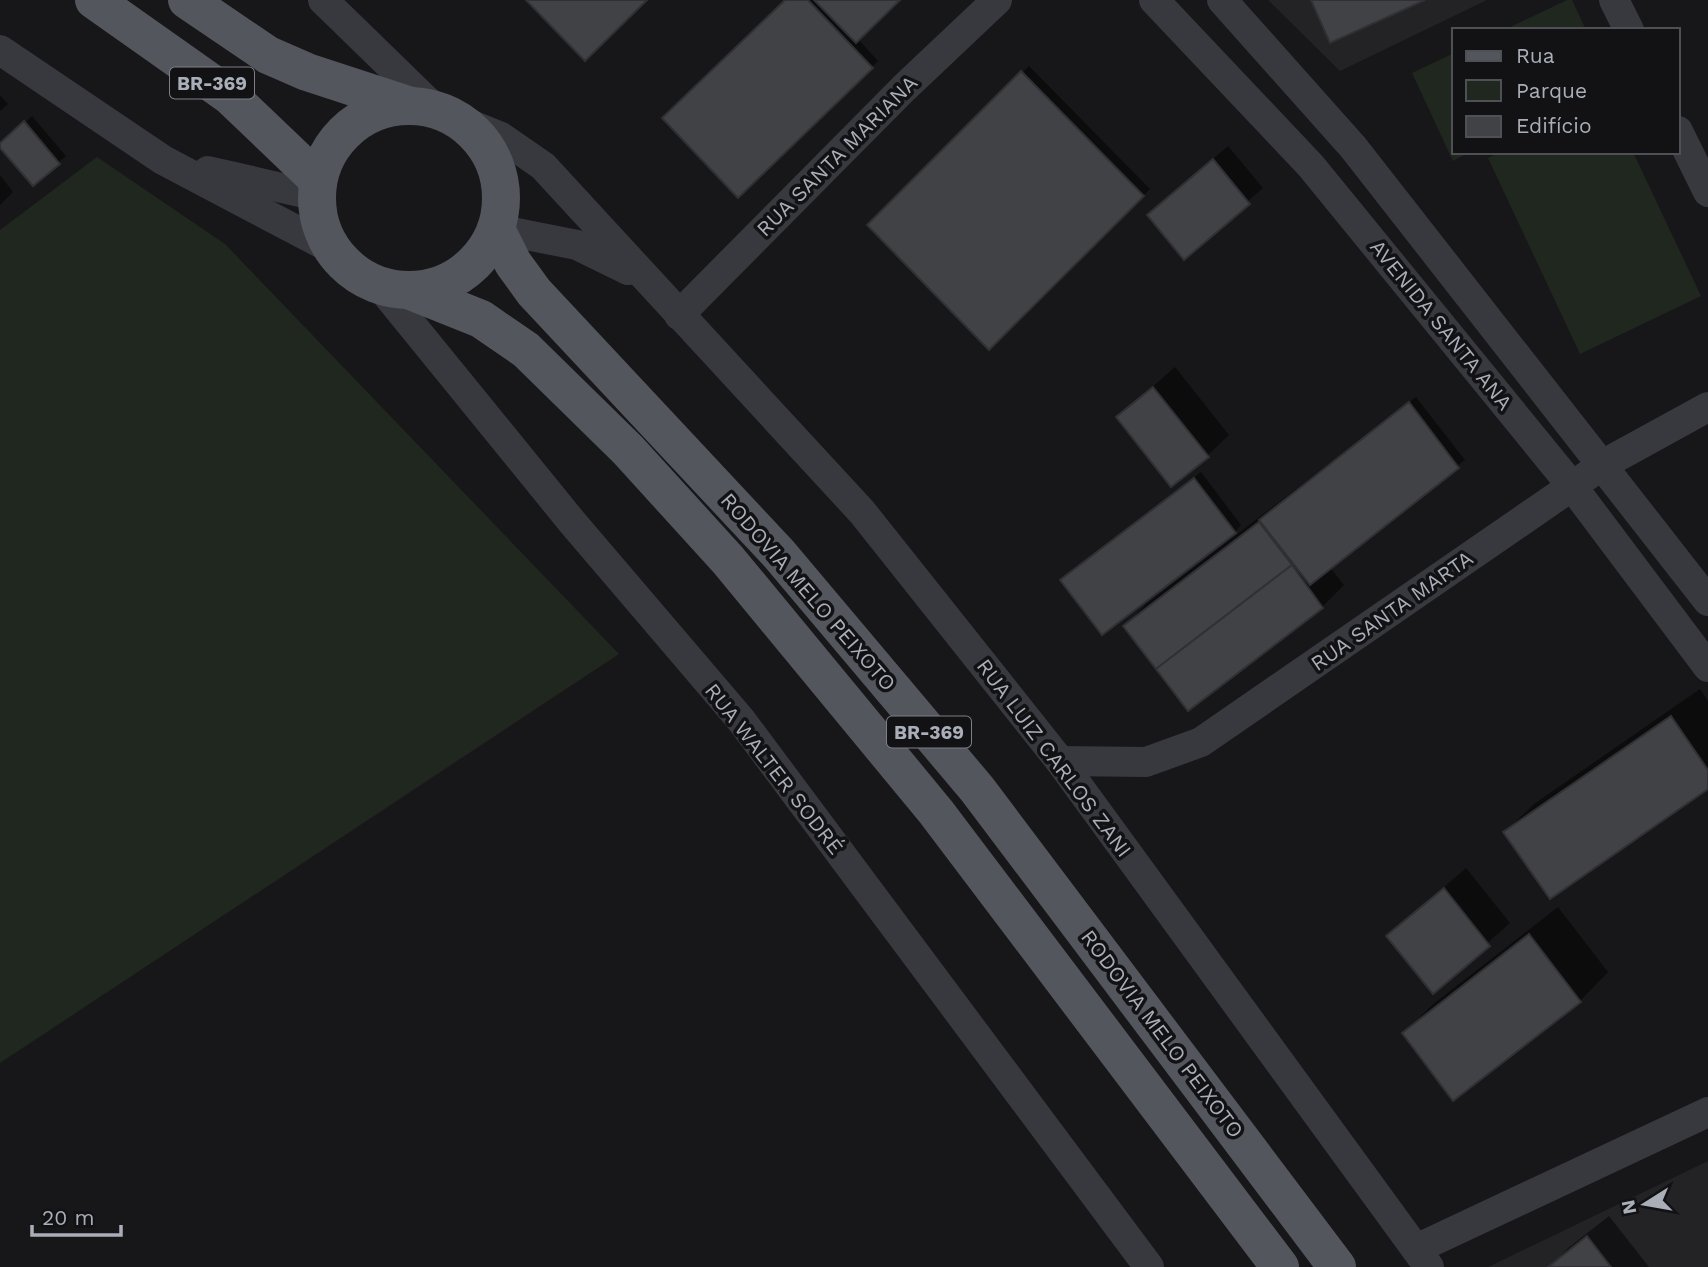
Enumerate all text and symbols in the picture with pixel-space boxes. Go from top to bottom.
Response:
legend [1452,28,1680,154]
text: Rua [1516,43,1555,68]
road number: BR-369 [170,68,254,99]
street label: RUA SANTA MARIANA [751,70,922,241]
text: Parque [1516,78,1587,103]
text: Edifício [1516,113,1592,138]
street label: AVENIDA SANTA ANA [1365,234,1518,415]
street label: RODOVIA MELO PEIXOTO [716,488,901,696]
street label: RUA SANTA MARTA [1306,545,1478,676]
street label: RUA LUIZ CARLOS ZANI [972,654,1137,862]
street label: RUA WALTER SODRÉ [700,678,849,859]
road number: BR-369 [887,716,971,748]
street label: RODOVIA MELO PEIXOTO [1076,925,1249,1143]
north arrow [1610,1169,1680,1239]
scale bar [32,1194,121,1238]
text: N [1616,1198,1641,1216]
text: 20 m [42,1205,94,1230]

